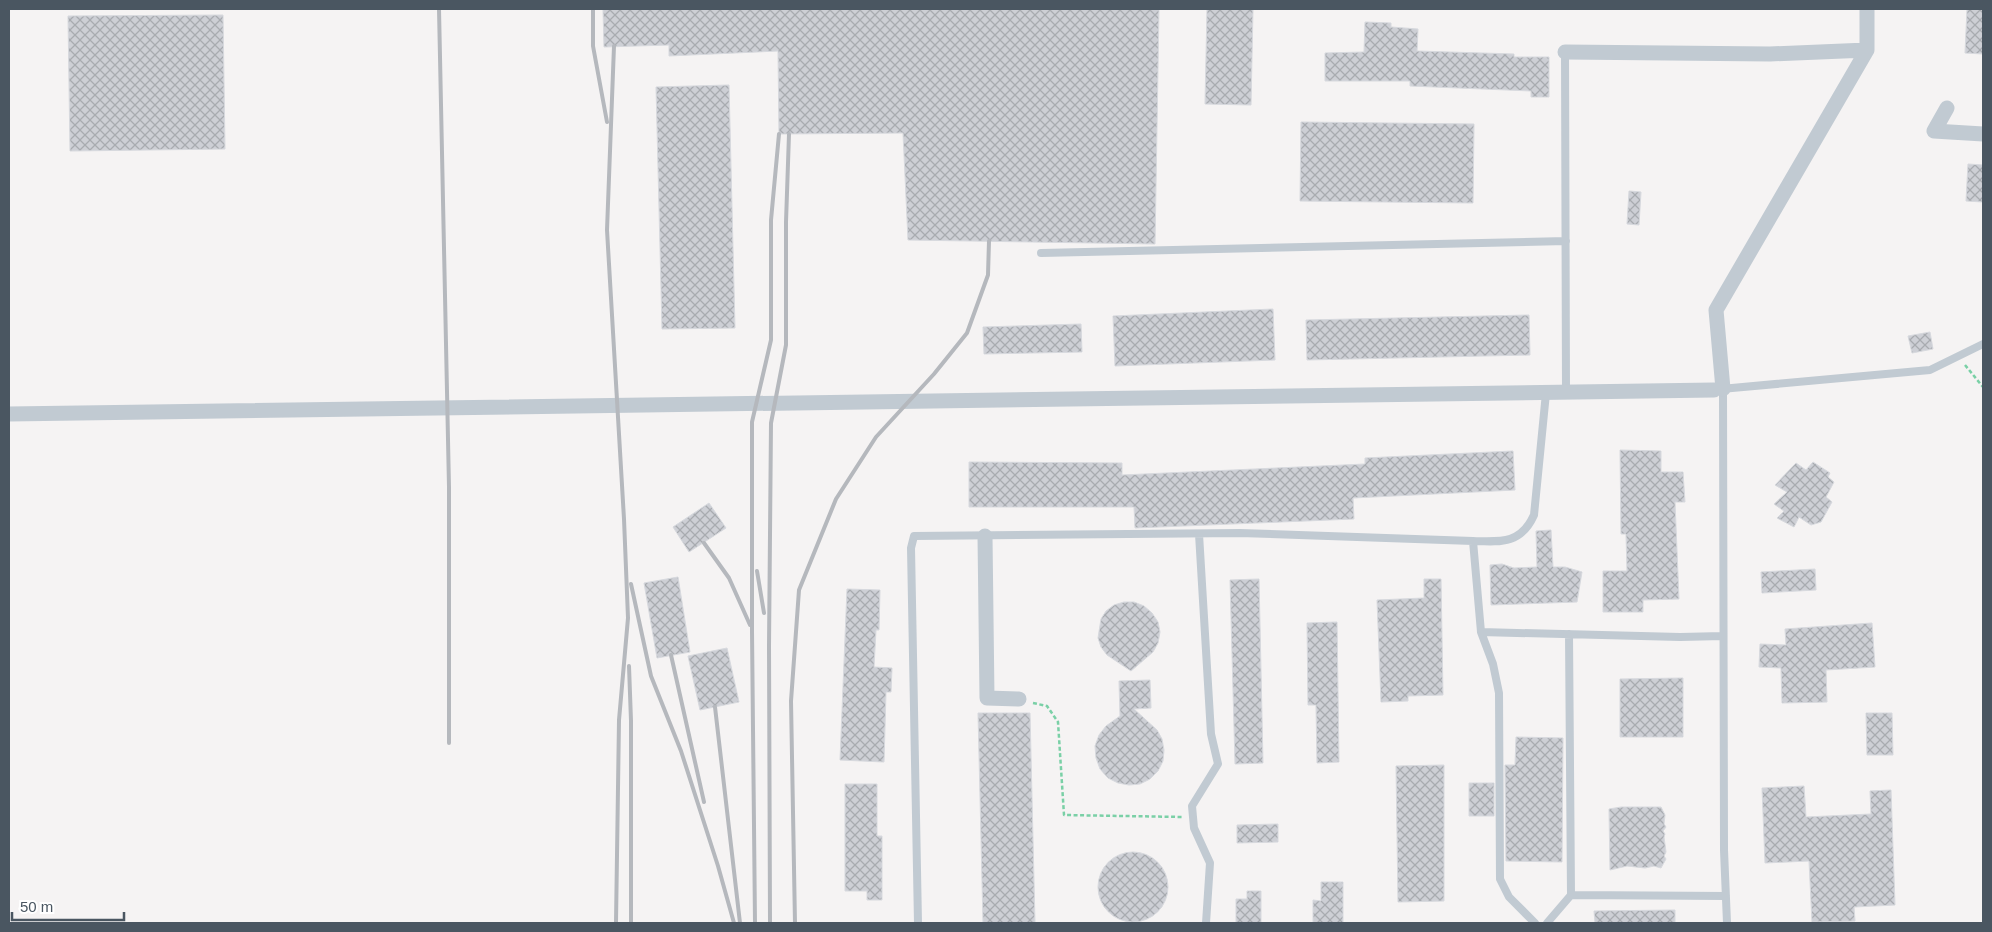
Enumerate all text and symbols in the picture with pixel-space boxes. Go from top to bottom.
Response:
scale bar [12,890,125,922]
text: 50 m [20,898,53,915]

